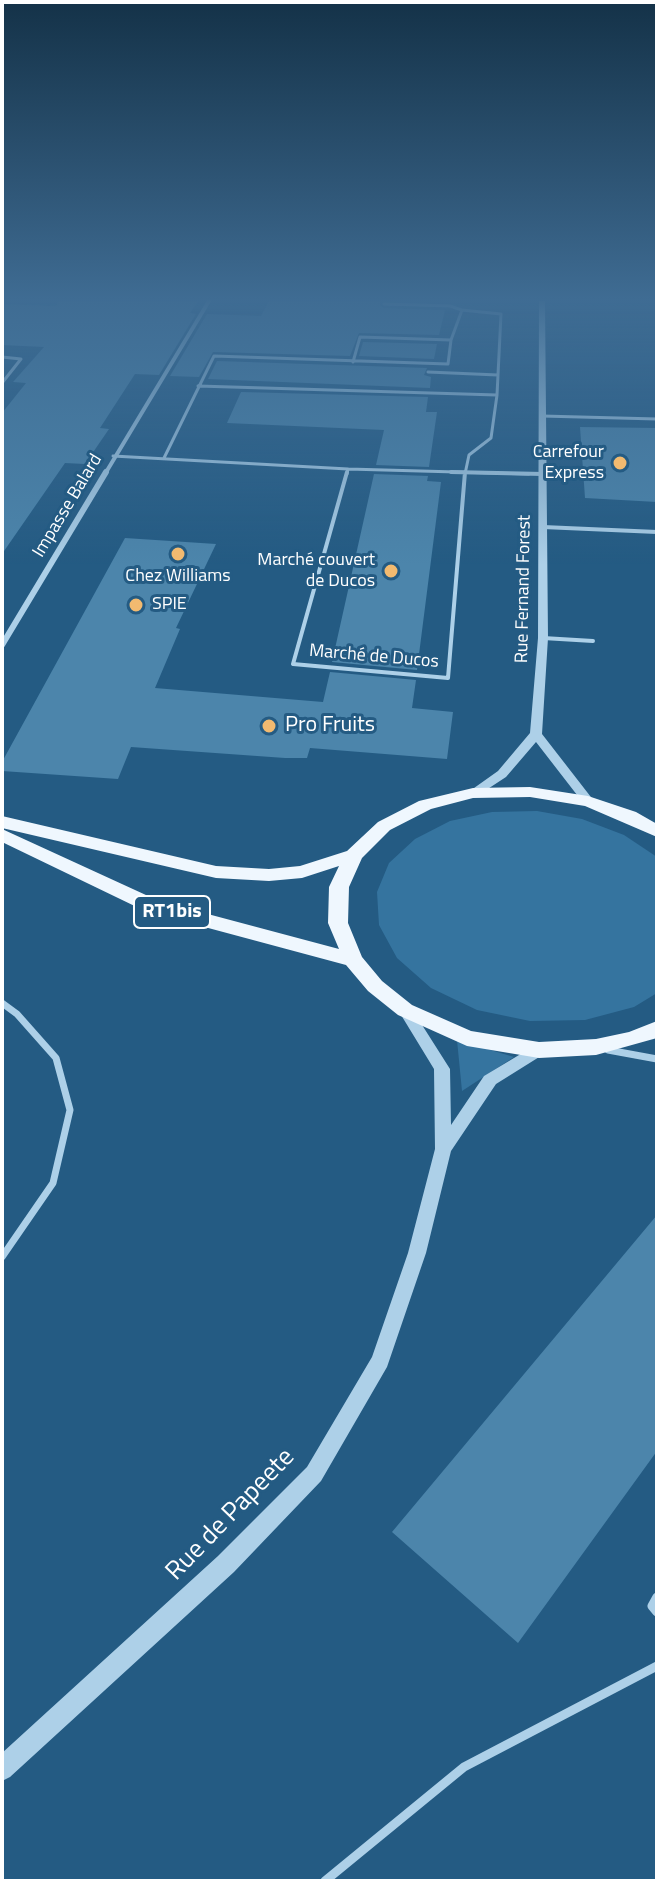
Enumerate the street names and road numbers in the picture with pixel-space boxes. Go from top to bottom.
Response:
street label: Impasse Balard [29,450,107,562]
street label: Rue Fernand Forest [512,515,536,663]
street label: Marché de Ducos [308,641,440,673]
road number: RT1bis [134,896,210,928]
street label: Rue de Papeete [160,1442,302,1588]

